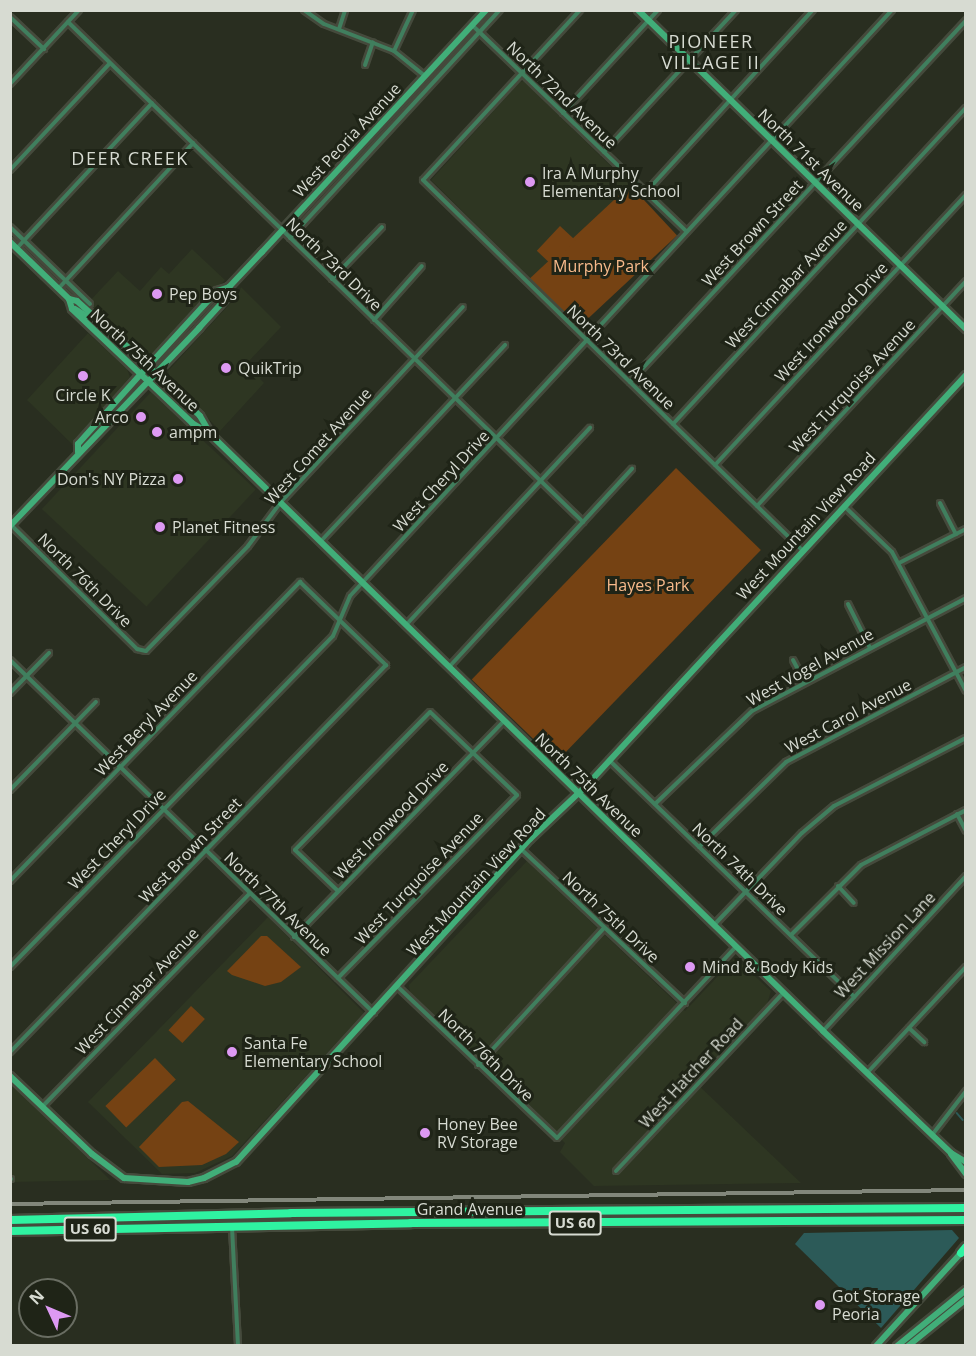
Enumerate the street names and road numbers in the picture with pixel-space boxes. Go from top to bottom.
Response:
street label: North 72nd Avenue [503,38,621,152]
street label: West Peoria Avenue [289,79,405,201]
street label: North 71st Avenue [754,105,868,215]
street label: West Brown Street [698,176,806,290]
street label: North 73rd Drive [282,213,386,315]
street label: West Cinnabar Avenue [721,216,851,352]
street label: West Ironwood Drive [771,258,891,386]
street label: North 73rd Avenue [563,301,679,413]
street label: North 75th Avenue [87,305,203,415]
street label: West Turquoise Avenue [785,315,919,457]
street label: West Comet Avenue [261,384,375,508]
street label: West Cheryl Drive [389,426,493,536]
street label: West Mountain View Road [733,448,879,604]
street label: North 76th Drive [34,529,136,631]
street label: West Vogel Avenue [743,624,877,710]
street label: West Beryl Avenue [91,666,201,780]
street label: West Carol Avenue [782,675,914,757]
street label: North 75th Avenue [531,729,647,841]
street label: West Ironwood Drive [330,757,452,883]
street label: West Cheryl Drive [64,785,170,893]
street label: West Brown Street [135,793,245,907]
street label: West Mountain View Road [403,804,549,960]
street label: West Turquoise Avenue [351,808,487,948]
street label: North 74th Drive [688,819,792,919]
street label: North 77th Avenue [220,848,336,960]
street label: North 75th Drive [559,867,663,967]
street label: West Mission Lane [831,888,939,1002]
street label: West Cinnabar Avenue [71,924,203,1058]
street label: North 76th Drive [434,1005,538,1105]
street label: West Hatcher Road [635,1014,747,1132]
street label: Grand Avenue [417,1199,523,1219]
road number: US 60 [548,1211,602,1235]
road number: US 60 [63,1217,117,1241]

